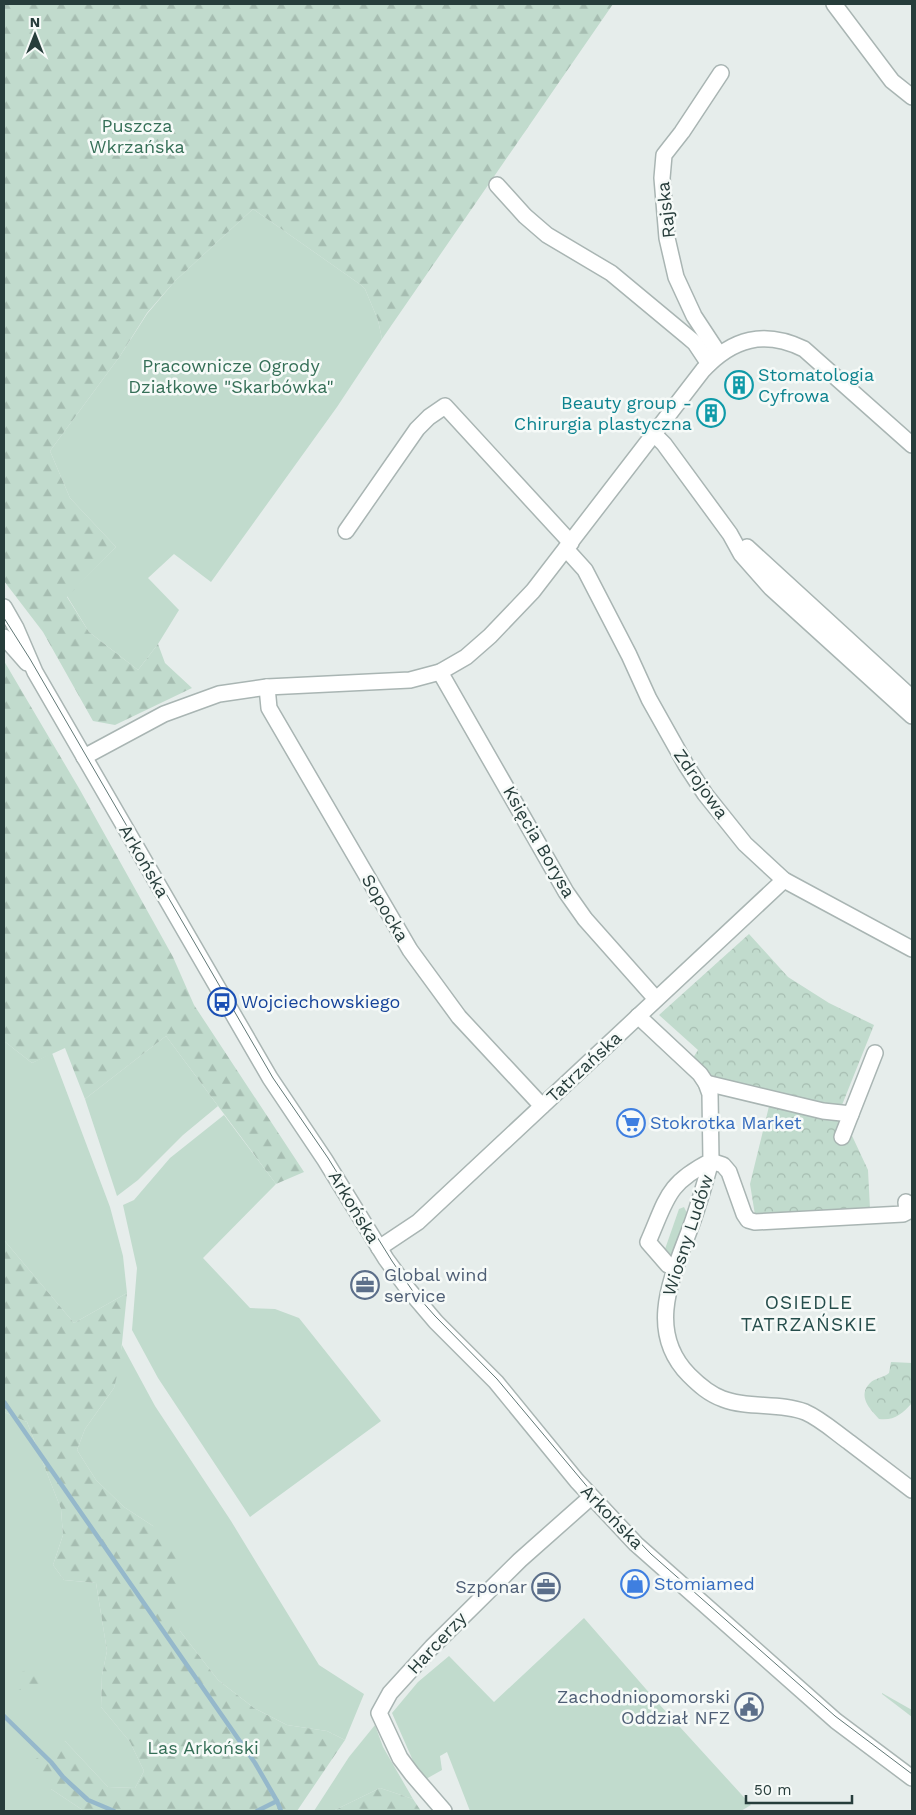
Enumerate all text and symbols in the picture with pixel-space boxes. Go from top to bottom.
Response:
north arrow [10,10,60,60]
text: N [30,14,40,30]
park label: Puszcza Wkrzańska [89,115,185,157]
street label: Rajska [652,181,679,239]
park label: Pracownicze Ogrody Działkowe "Skarbówka" [128,355,334,397]
place label: Stomatologia Cyfrowa [758,364,874,406]
building icon: Stomatologia Cyfrowa [724,370,754,400]
place label: Beauty group - Chirurgia plastyczna [514,392,692,434]
building icon: Beauty group - Chirurgia plastyczna [696,398,726,428]
street label: Zdrojowa [670,745,733,823]
street label: Księcia Borysa [499,782,580,901]
street label: Arkońska [115,821,174,901]
street label: Sopocka [358,870,413,945]
bus stop icon: Wojciechowskiego [207,987,237,1017]
place label: Wojciechowskiego [241,991,400,1012]
street label: Tatrzańska [542,1027,625,1107]
supermarket icon: Stokrotka Market [616,1108,646,1138]
place label: Stokrotka Market [650,1112,802,1133]
street label: Arkońska [325,1167,384,1247]
street label: Wiosny Ludów [658,1171,717,1298]
place label: Global wind service [384,1264,488,1306]
office icon: Global wind service [350,1270,380,1300]
district label: OSIEDLE TATRZAŃSKIE [741,1291,877,1336]
street label: Arkońska [577,1480,648,1553]
shop icon: Stomiamed [620,1569,650,1599]
office icon: Szponar [531,1572,561,1602]
place label: Stomiamed [654,1573,755,1594]
place label: Szponar [455,1576,527,1597]
street label: Harcerzy [403,1607,471,1678]
place label: Zachodniopomorski Oddział NFZ [557,1686,730,1728]
public building icon: Zachodniopomorski Oddział NFZ [734,1692,764,1722]
park label: Las Arkoński [147,1737,259,1758]
scale bar [746,1772,852,1804]
text: 50 m [754,1781,791,1799]

